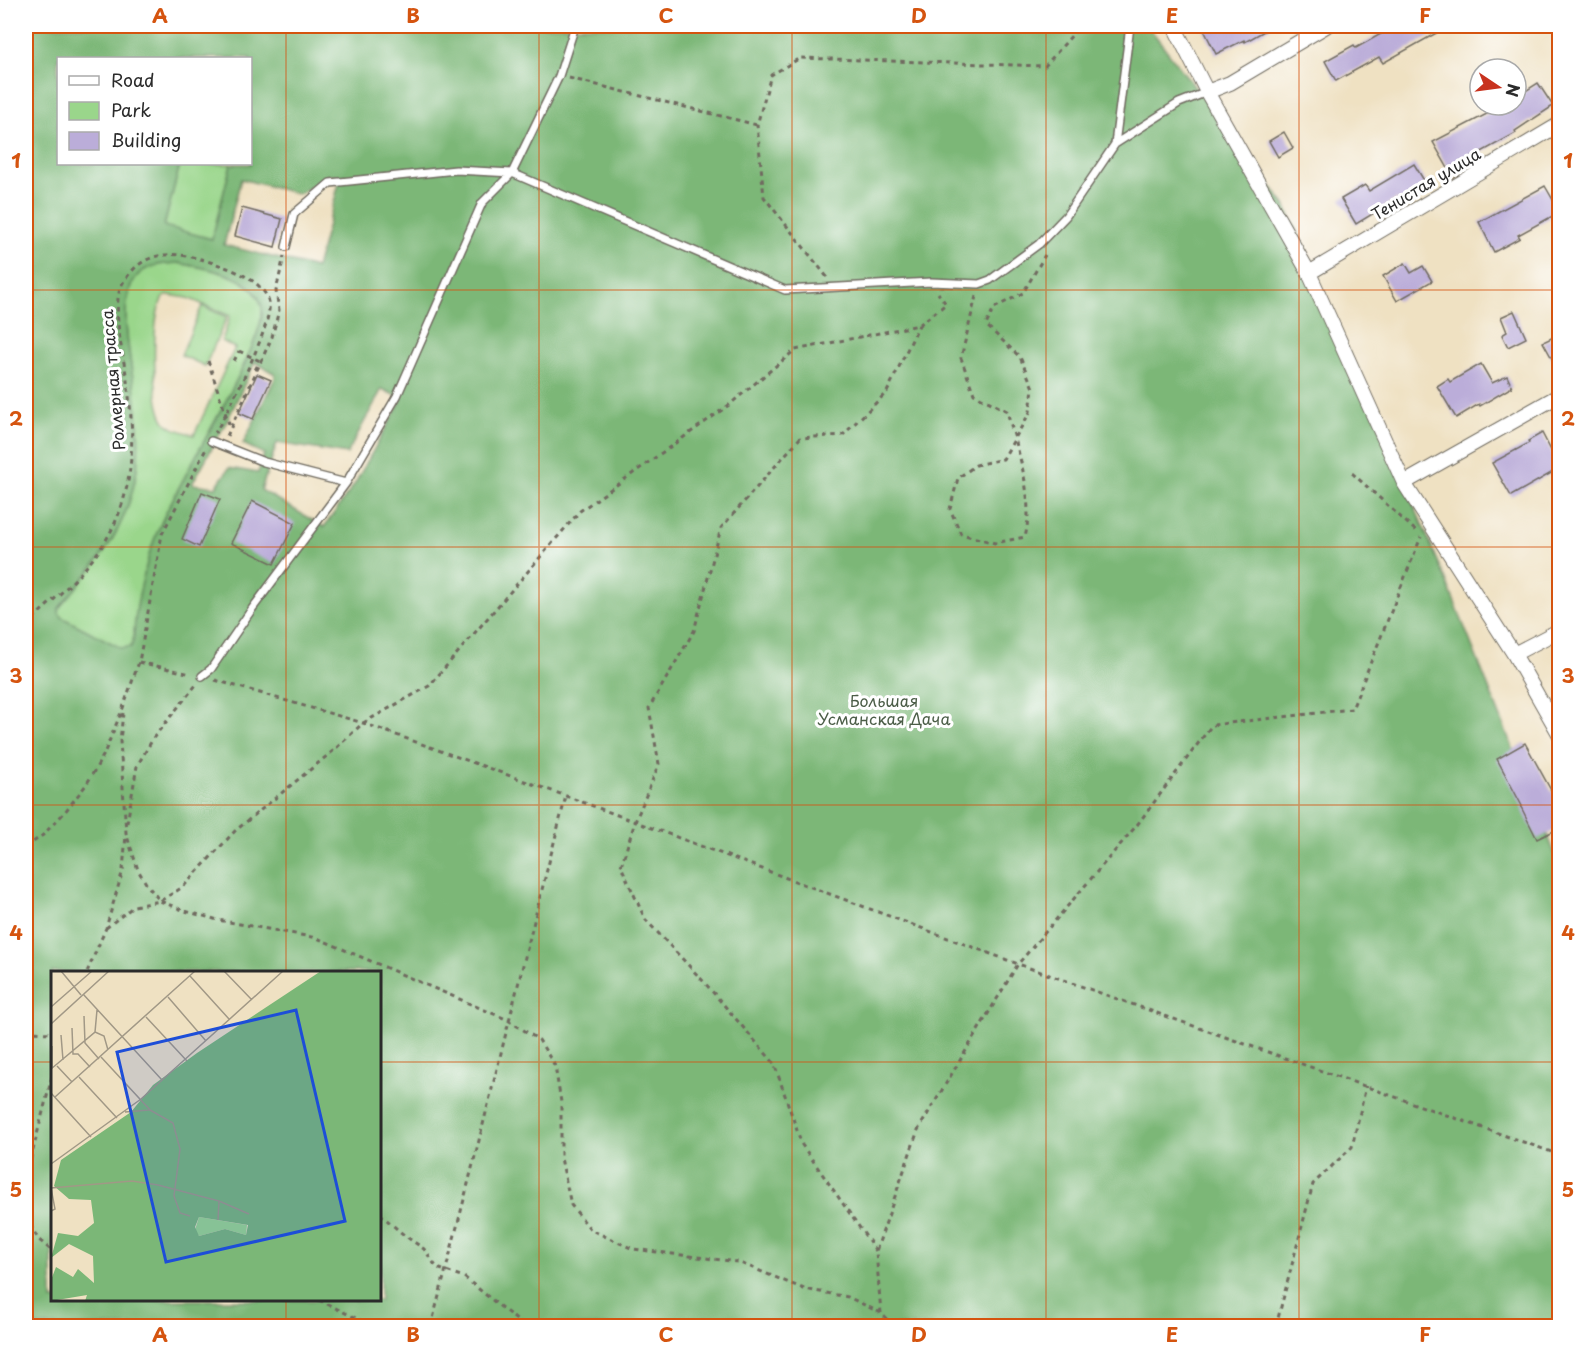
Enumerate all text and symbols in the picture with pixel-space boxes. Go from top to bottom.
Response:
text: A [152,0,168,30]
text: B [406,0,420,30]
text: C [658,0,674,30]
text: D [911,0,927,30]
text: E [1166,0,1178,30]
text: F [1419,0,1431,30]
legend [57,57,252,165]
north arrow [1468,57,1528,117]
text: Road [111,66,155,93]
text: N [1500,82,1527,99]
text: Park [111,96,151,123]
text: Building [111,126,181,153]
street label: Тенистая улица [1366,141,1485,225]
text: 1 [11,145,21,175]
text: 1 [1563,145,1573,175]
street label: Роллерная трасса [94,309,130,451]
text: 2 [9,403,23,433]
text: 2 [1561,403,1575,433]
text: 3 [9,660,23,690]
text: 3 [1561,660,1575,690]
park label: Большая Усманская Дача [817,688,951,730]
text: 4 [9,917,23,947]
text: 4 [1561,917,1575,947]
inset map [51,971,381,1301]
text: 5 [10,1174,22,1204]
text: 5 [1562,1174,1574,1204]
text: A [152,1319,168,1349]
text: B [406,1319,420,1349]
text: C [658,1319,674,1349]
text: D [911,1319,927,1349]
text: E [1166,1319,1178,1349]
text: F [1419,1319,1431,1349]

